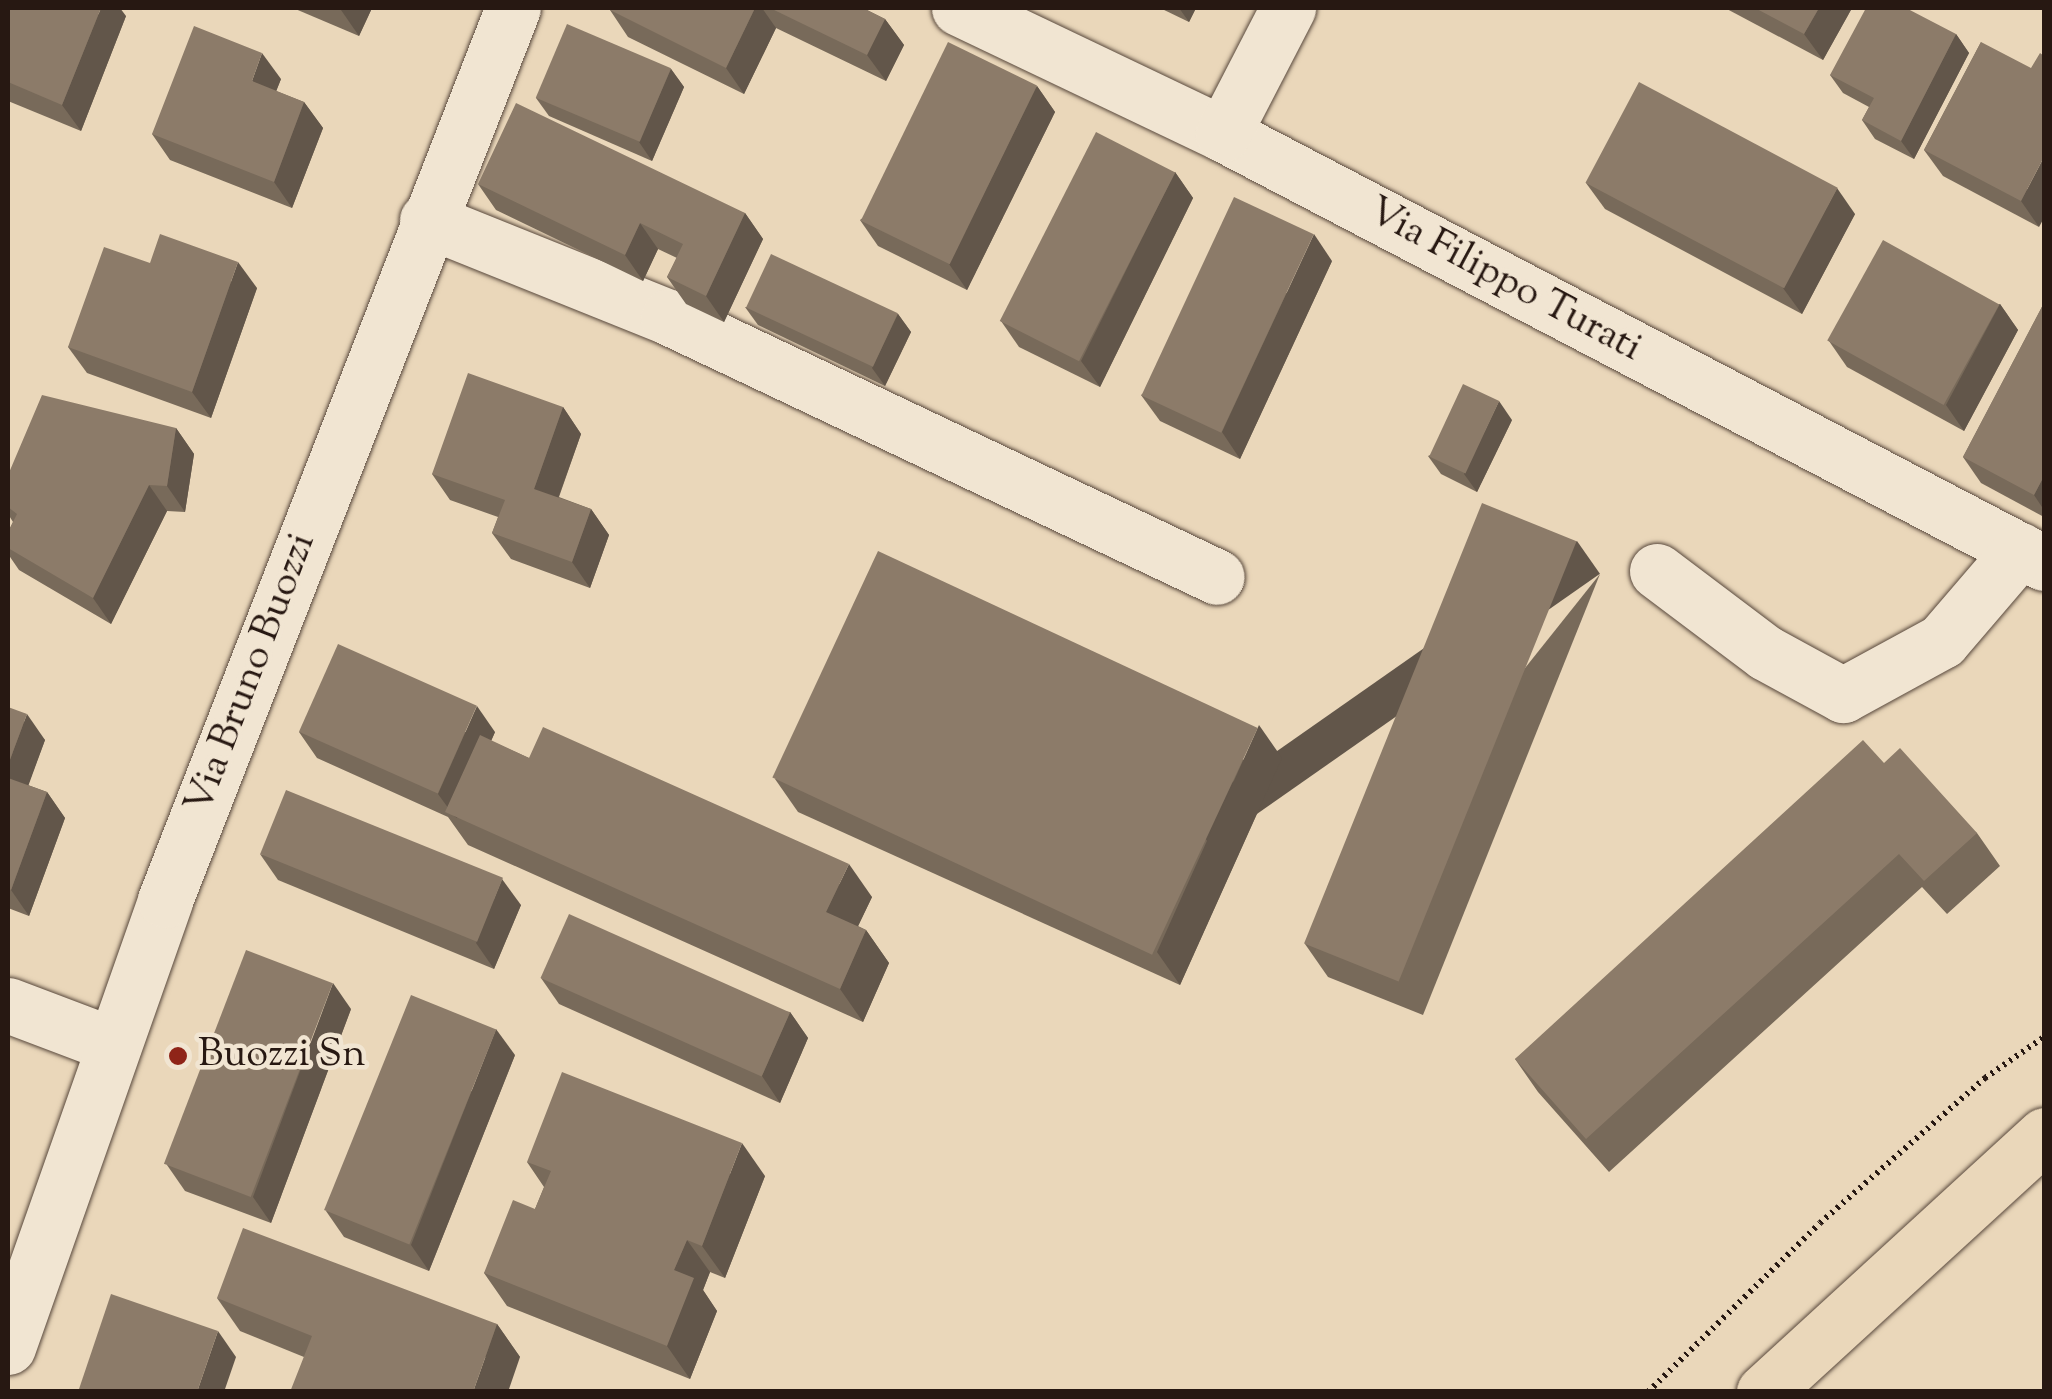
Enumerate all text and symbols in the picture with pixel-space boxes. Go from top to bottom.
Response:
street label: Via Filippo Turati [1359,189,1649,373]
street label: Via Bruno Buozzi [176,527,328,821]
place label: Buozzi Sn [198,1032,366,1080]
marker: Buozzi Sn [167,1045,189,1067]

